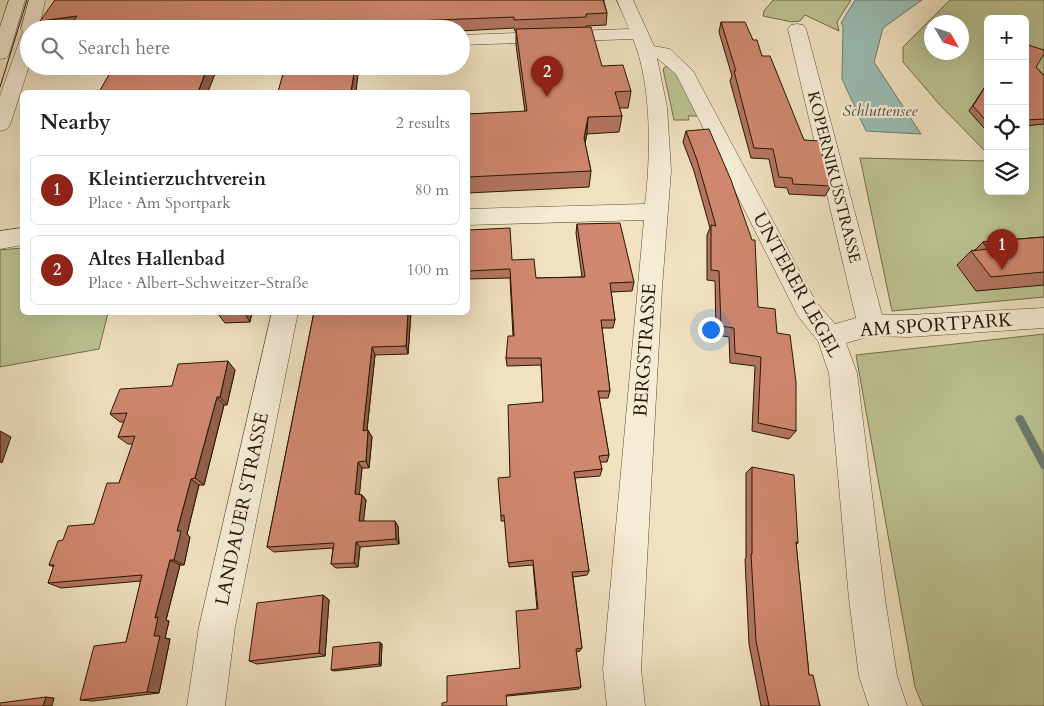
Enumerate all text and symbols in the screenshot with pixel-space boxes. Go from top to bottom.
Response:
north arrow [924,15,969,60]
map controls [984,15,1029,195]
button: + [984,15,1029,60]
search box [20,20,470,75]
icon: search [38,34,66,62]
text: Search here [78,35,170,61]
pin: 2 [531,56,563,97]
button: − [984,60,1029,105]
street label: KOPERNIKUSSTRASSE [802,89,866,265]
water label: Schluttensee [842,100,918,122]
button: locate [984,105,1029,150]
text: Nearby [40,108,111,137]
text: 2 results [396,112,450,134]
button: layers [984,150,1029,195]
text: Kleintierzuchtverein [88,166,266,192]
text: 1 [53,179,61,201]
text: 80 m [415,179,449,201]
text: Place · Am Sportpark [88,192,231,214]
street label: UNTERER LEGEL [746,208,848,363]
pin: 1 [986,229,1018,270]
text: Altes Hallenbad [88,246,225,272]
text: 2 [53,259,61,281]
text: 100 m [407,259,449,281]
text: Place · Albert-Schweitzer-Straße [88,272,309,294]
street label: BERGSTRASSE [627,282,663,418]
street label: AM SPORTPARK [859,307,1014,343]
your location [698,317,724,343]
street label: LANDAUER STRASSE [209,410,275,608]

